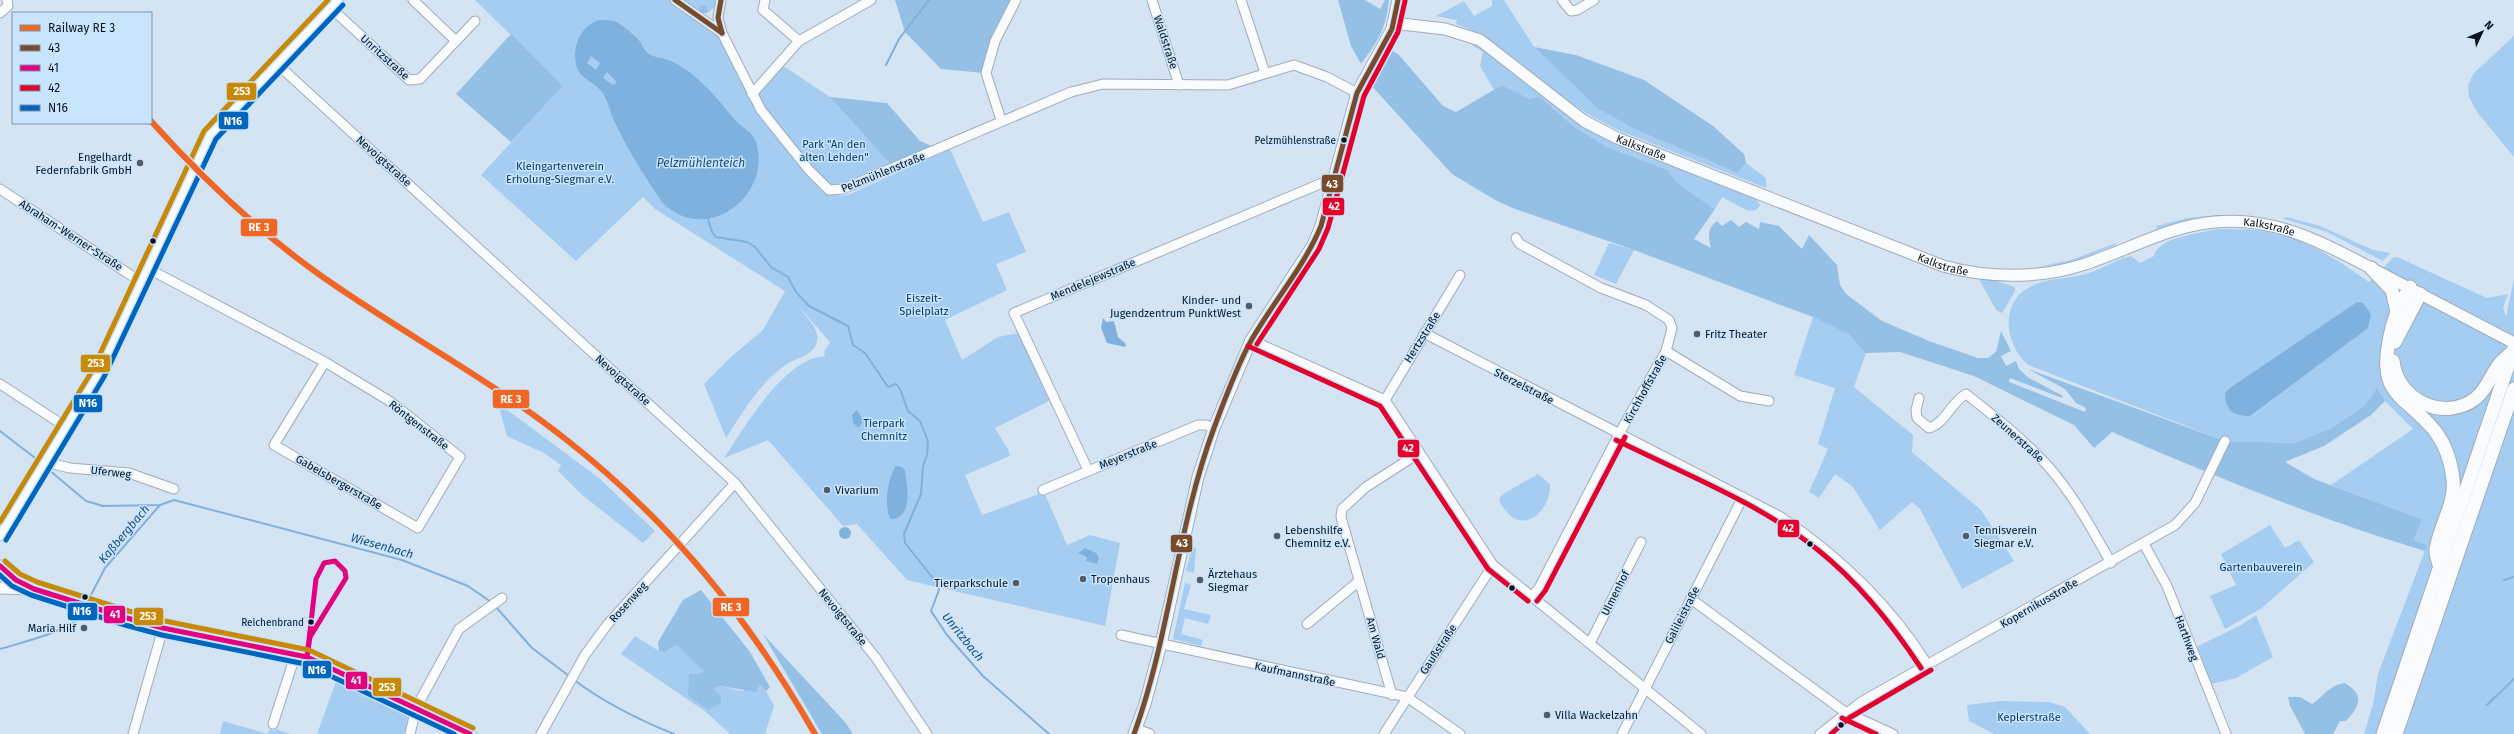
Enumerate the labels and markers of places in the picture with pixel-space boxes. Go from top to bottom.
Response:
place label: Pelzmühlenstraße [1255,135,1336,147]
marker: Pelzmühlenstraße [1339,135,1349,145]
place label: Engelhardt Federnfabrik GmbH [35,151,132,177]
marker: Engelhardt Federnfabrik GmbH [135,158,145,168]
unlabelled marker [148,236,158,246]
place label: Kinder- und Jugendzentrum PunktWest [1110,294,1241,320]
marker: Kinder- und Jugendzentrum PunktWest [1244,301,1254,311]
place label: Fritz Theater [1705,328,1768,341]
marker: Fritz Theater [1692,329,1702,339]
place label: Vivarium [835,484,879,497]
marker: Vivarium [822,485,832,495]
place label: Lebenshilfe Chemnitz e.V. [1285,524,1351,550]
place label: Tennisverein Siegmar e.V. [1974,524,2037,550]
marker: Lebenshilfe Chemnitz e.V. [1272,531,1282,541]
marker: Tennisverein Siegmar e.V. [1961,531,1971,541]
unlabelled marker [1805,539,1815,549]
place label: Ärztehaus Siegmar [1208,567,1257,594]
place label: Tropenhaus [1091,573,1150,586]
marker: Tropenhaus [1078,574,1088,584]
marker: Ärztehaus Siegmar [1195,575,1205,585]
place label: Tierparkschule [934,577,1008,590]
marker: Tierparkschule [1011,578,1021,588]
unlabelled marker [1507,583,1517,593]
unlabelled marker [80,592,90,602]
place label: Reichenbrand [241,617,304,629]
marker: Reichenbrand [306,617,316,627]
place label: Maria Hilf [28,622,77,635]
marker: Maria Hilf [79,623,89,633]
place label: Villa Wackelzahn [1555,709,1638,722]
marker: Villa Wackelzahn [1542,710,1552,720]
unlabelled marker [1836,720,1846,730]

